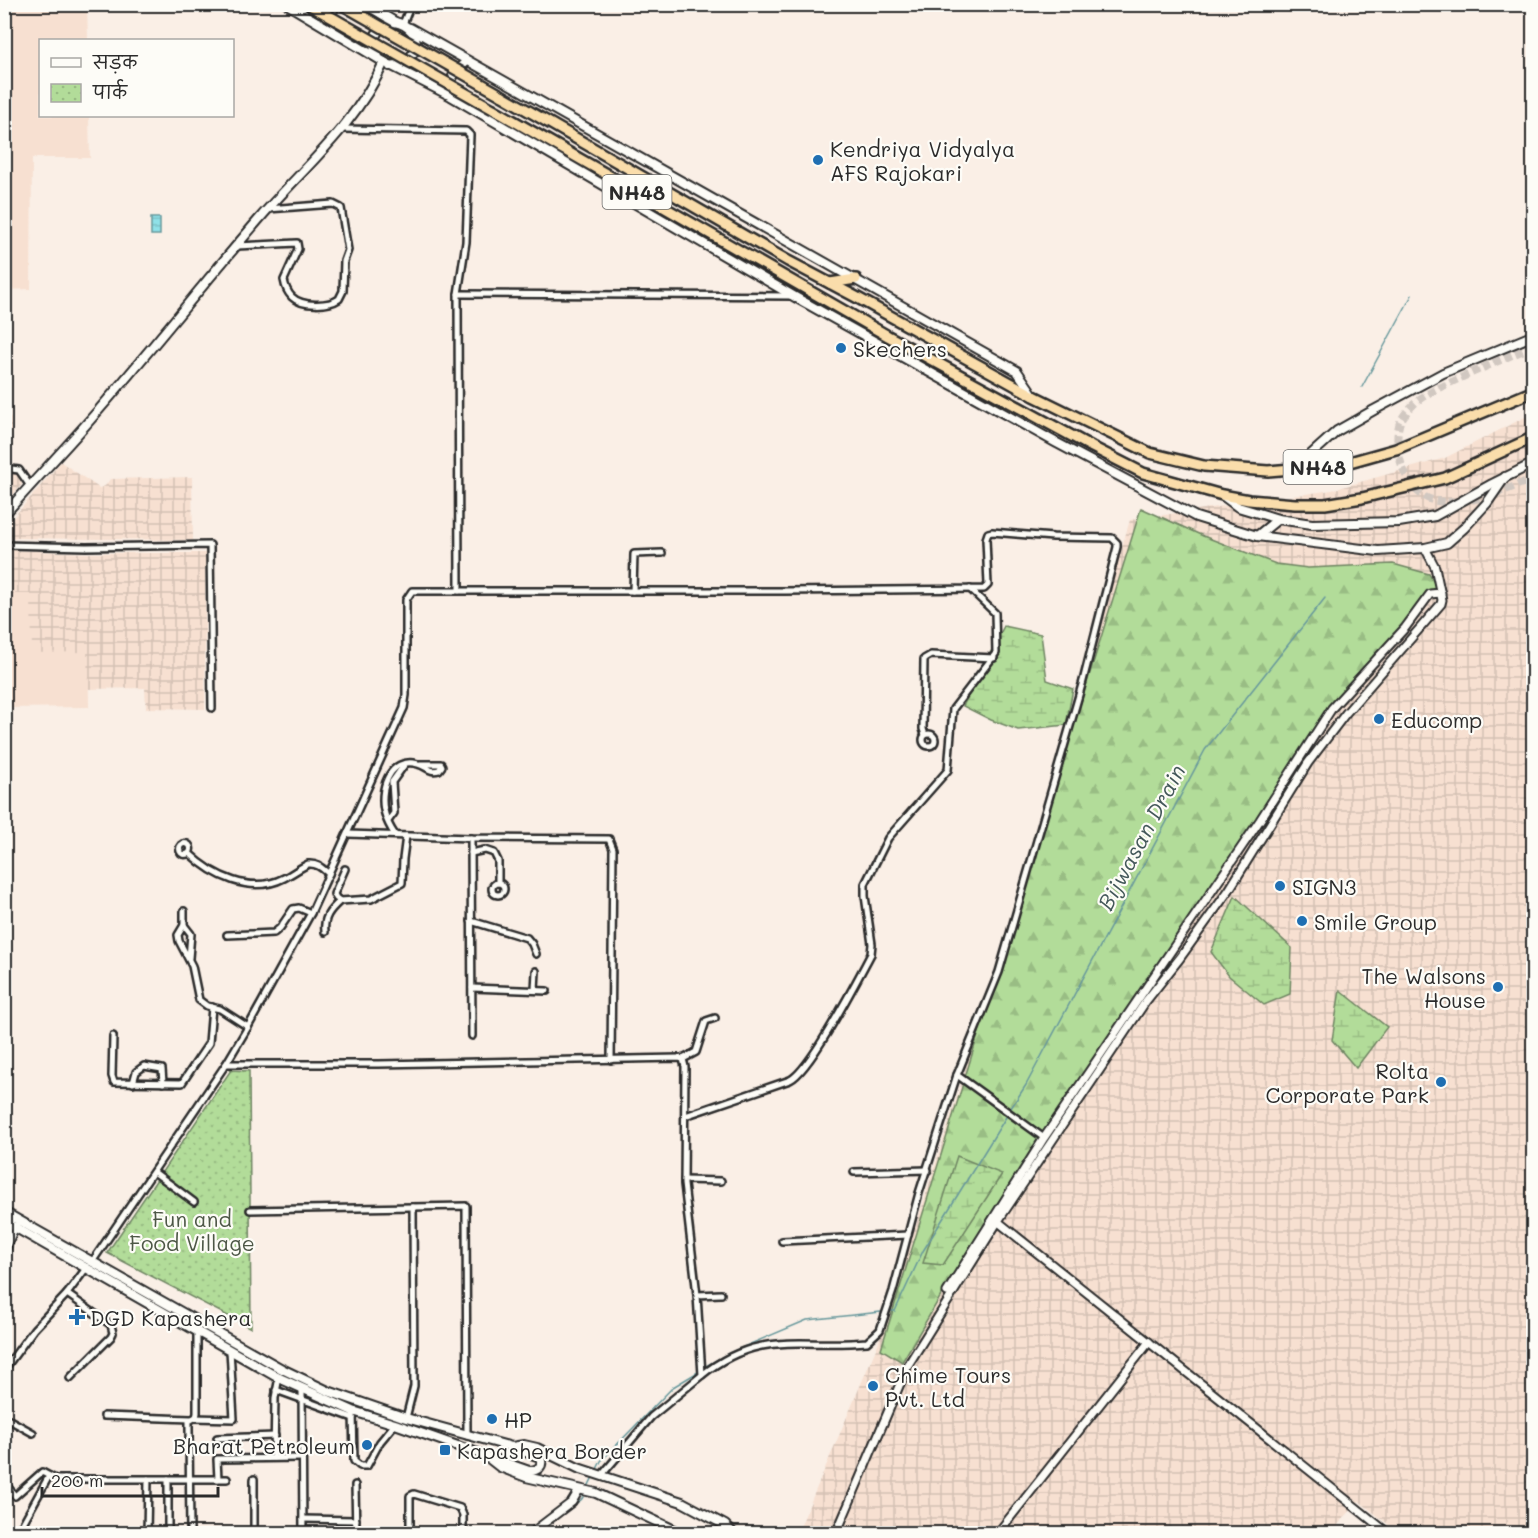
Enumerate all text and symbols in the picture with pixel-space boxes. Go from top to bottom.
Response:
legend [39,39,234,117]
text: सड़क [92,50,138,74]
text: पार्क [92,79,128,104]
place label: Kendriya Vidyalya AFS Rajokari [830,135,1015,186]
marker: Kendriya Vidyalya AFS Rajokari [811,153,825,167]
road number: NH48 [602,175,672,209]
place label: Skechers [853,335,947,362]
marker: Skechers [834,341,848,355]
road number: NH48 [1284,450,1352,484]
place label: Educomp [1391,706,1482,733]
marker: Educomp [1372,712,1386,726]
water label: Bijwasan Drain [1090,759,1192,915]
place label: SIGN3 [1292,873,1356,900]
marker: SIGN3 [1273,879,1287,893]
place label: Smile Group [1314,908,1437,935]
marker: Smile Group [1295,914,1309,928]
place label: The Walsons House [1361,962,1486,1013]
marker: The Walsons House [1491,980,1505,994]
place label: Rolta Corporate Park [1265,1057,1429,1108]
marker: Rolta Corporate Park [1434,1075,1448,1089]
park label: Fun and Food Village [129,1205,255,1256]
place label: DGD Kapashera [90,1304,252,1331]
marker: DGD Kapashera [68,1308,86,1326]
place label: Chime Tours Pvt. Ltd [885,1361,1011,1412]
marker: Chime Tours Pvt. Ltd [866,1379,880,1393]
place label: HP [504,1406,532,1433]
marker: HP [485,1412,499,1426]
place label: Bharat Petroleum [173,1432,355,1459]
place label: Kapashera Border [457,1437,647,1464]
marker: Bharat Petroleum [360,1438,374,1452]
marker: Kapashera Border [438,1443,452,1457]
scale bar [42,1460,218,1498]
text: 200 m [51,1468,103,1492]

